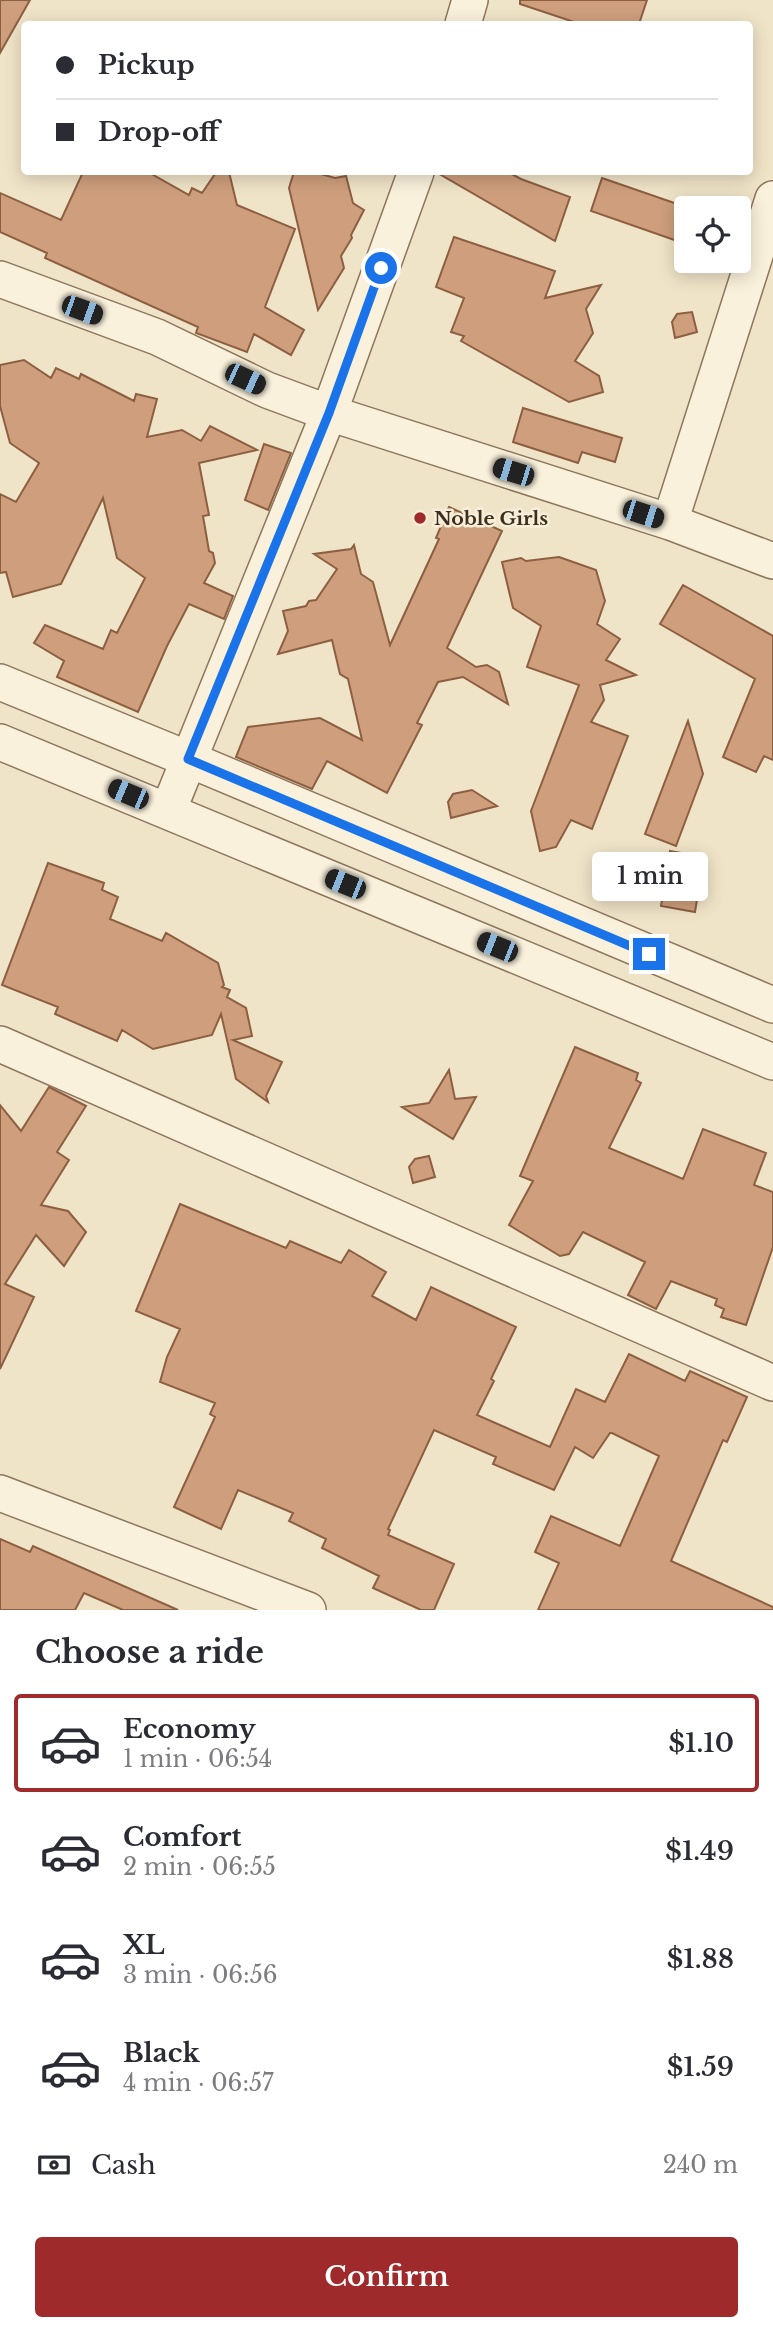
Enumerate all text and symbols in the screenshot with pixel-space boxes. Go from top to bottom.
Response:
text: Pickup [98,49,195,81]
text: Drop-off [98,116,219,148]
map controls [674,196,751,273]
button: locate [674,196,751,273]
route start [365,252,397,284]
car [59,293,106,327]
car [222,361,269,397]
car [490,456,537,488]
car [620,498,667,530]
place label: Noble Girls [434,507,548,530]
marker: Noble Girls [412,510,428,526]
car [105,776,152,812]
callout: 1 min [591,852,707,902]
text: 1 min [617,862,683,890]
car [322,866,369,902]
car [474,929,521,965]
route end [633,938,665,970]
text: Choose a ride [35,1632,264,1672]
icon: car [39,1712,102,1775]
text: Economy [123,1713,256,1745]
text: $1.10 [669,1727,734,1759]
text: 1 min · 06:54 [123,1745,272,1773]
icon: car [39,1820,102,1883]
text: Comfort [123,1821,241,1853]
text: $1.49 [665,1835,734,1867]
text: 2 min · 06:55 [123,1853,276,1881]
icon: car [39,1928,102,1991]
text: XL [123,1929,165,1961]
text: $1.88 [667,1943,734,1975]
text: 3 min · 06:56 [123,1961,278,1989]
icon: car [39,2036,102,2099]
text: Black [123,2037,200,2069]
text: $1.59 [667,2051,734,2083]
text: 4 min · 06:57 [123,2069,274,2097]
icon: cash [35,2146,73,2184]
text: Cash [91,2149,156,2181]
text: 240 m [663,2151,738,2179]
button: Confirm [35,2237,738,2317]

